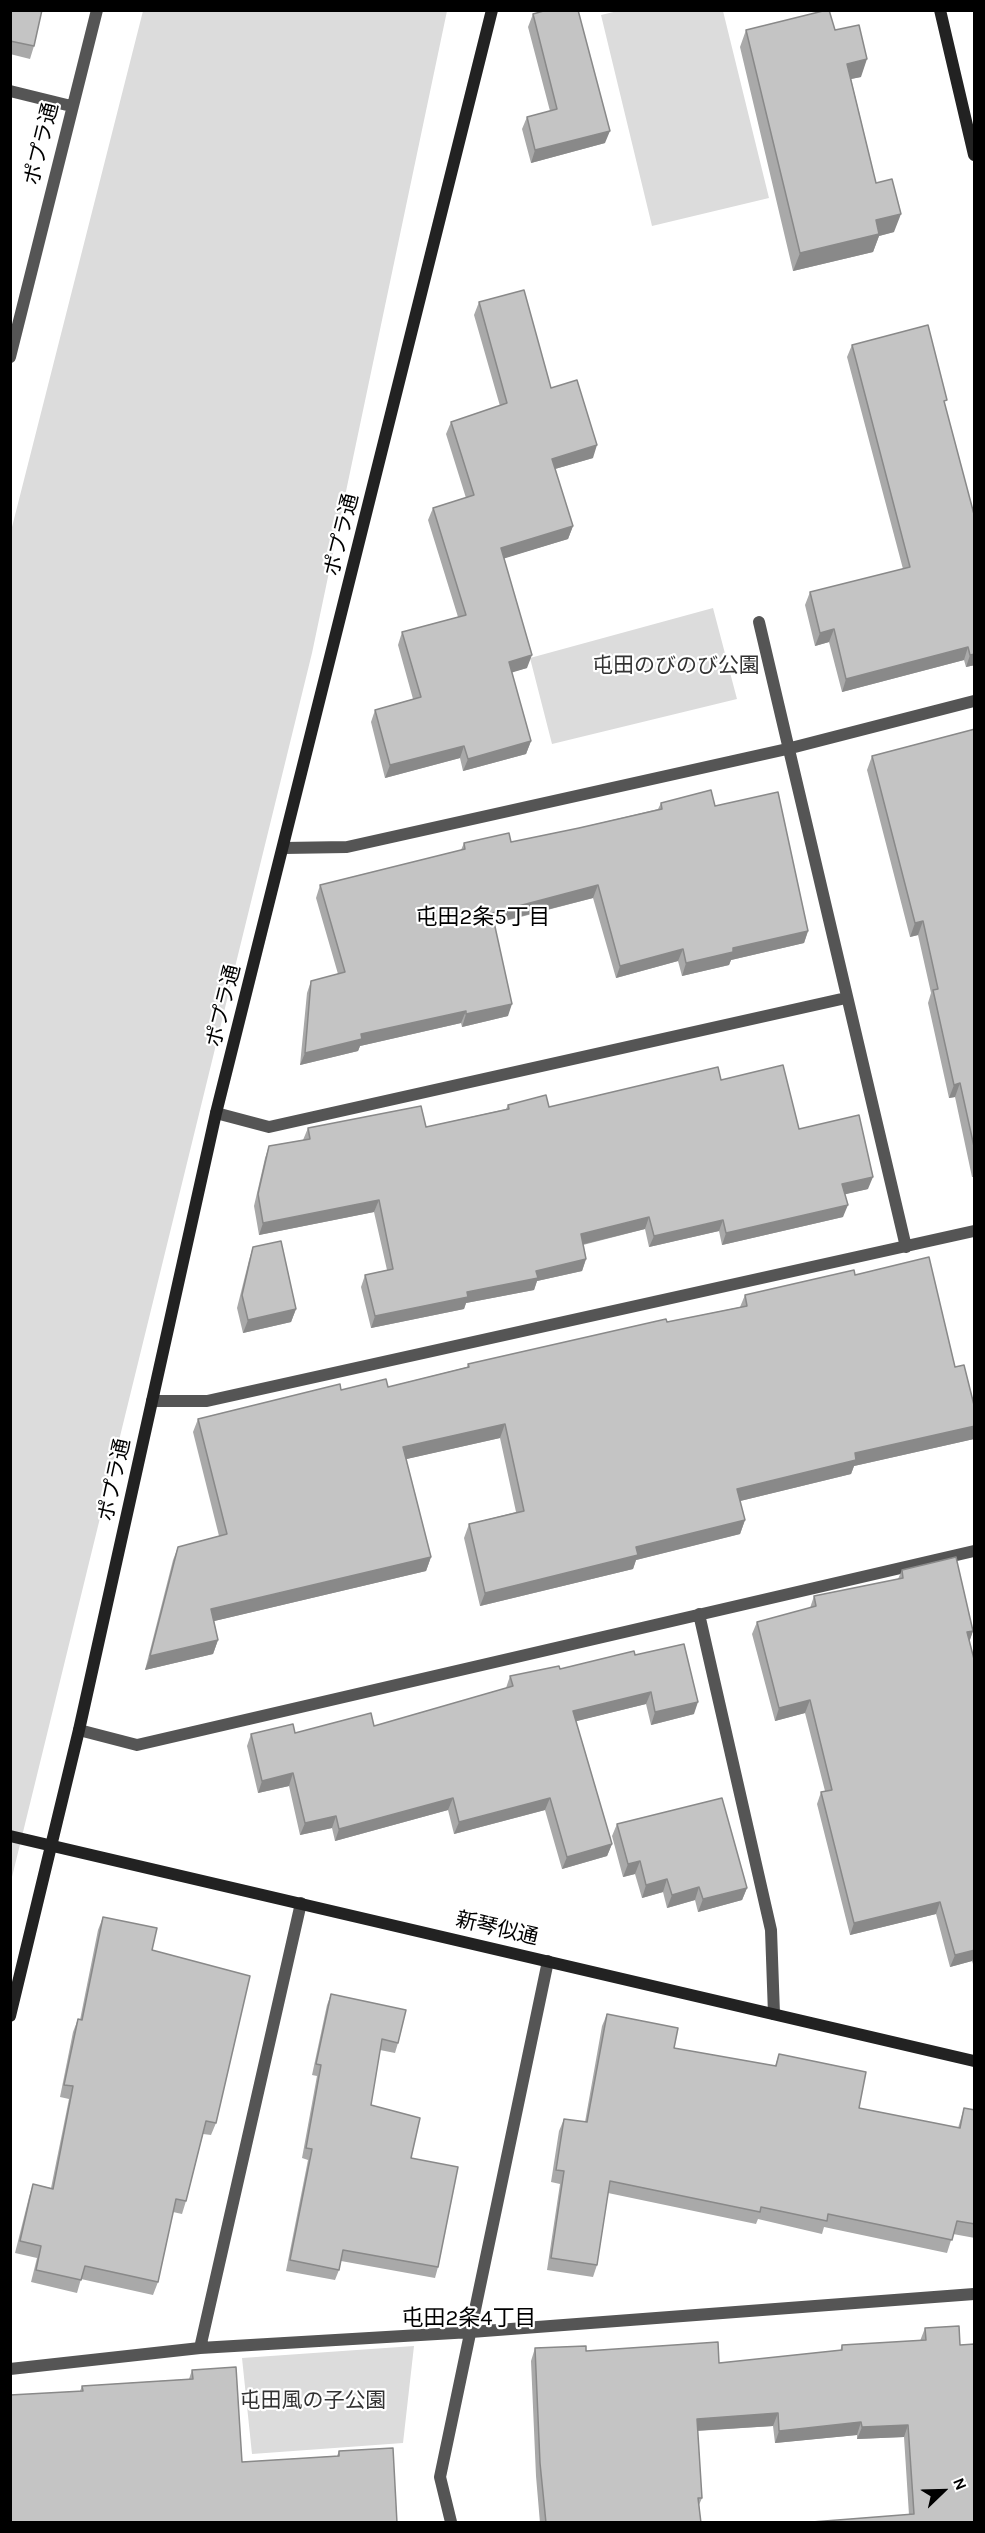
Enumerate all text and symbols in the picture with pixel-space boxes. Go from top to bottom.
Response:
street label: ポプラ通 [20,100,64,188]
street label: ポプラ通 [320,491,364,579]
park label: 屯田のびのび公園 [592,653,760,679]
district label: 屯田2条5丁目 [415,905,551,931]
street label: ポプラ通 [202,962,246,1050]
street label: ポプラ通 [94,1436,136,1524]
street label: 新琴似通 [453,1907,541,1951]
district label: 屯田2条4丁目 [401,2306,537,2332]
park label: 屯田風の子公園 [240,2388,386,2414]
north arrow [913,2461,973,2521]
text: N [949,2475,971,2493]

